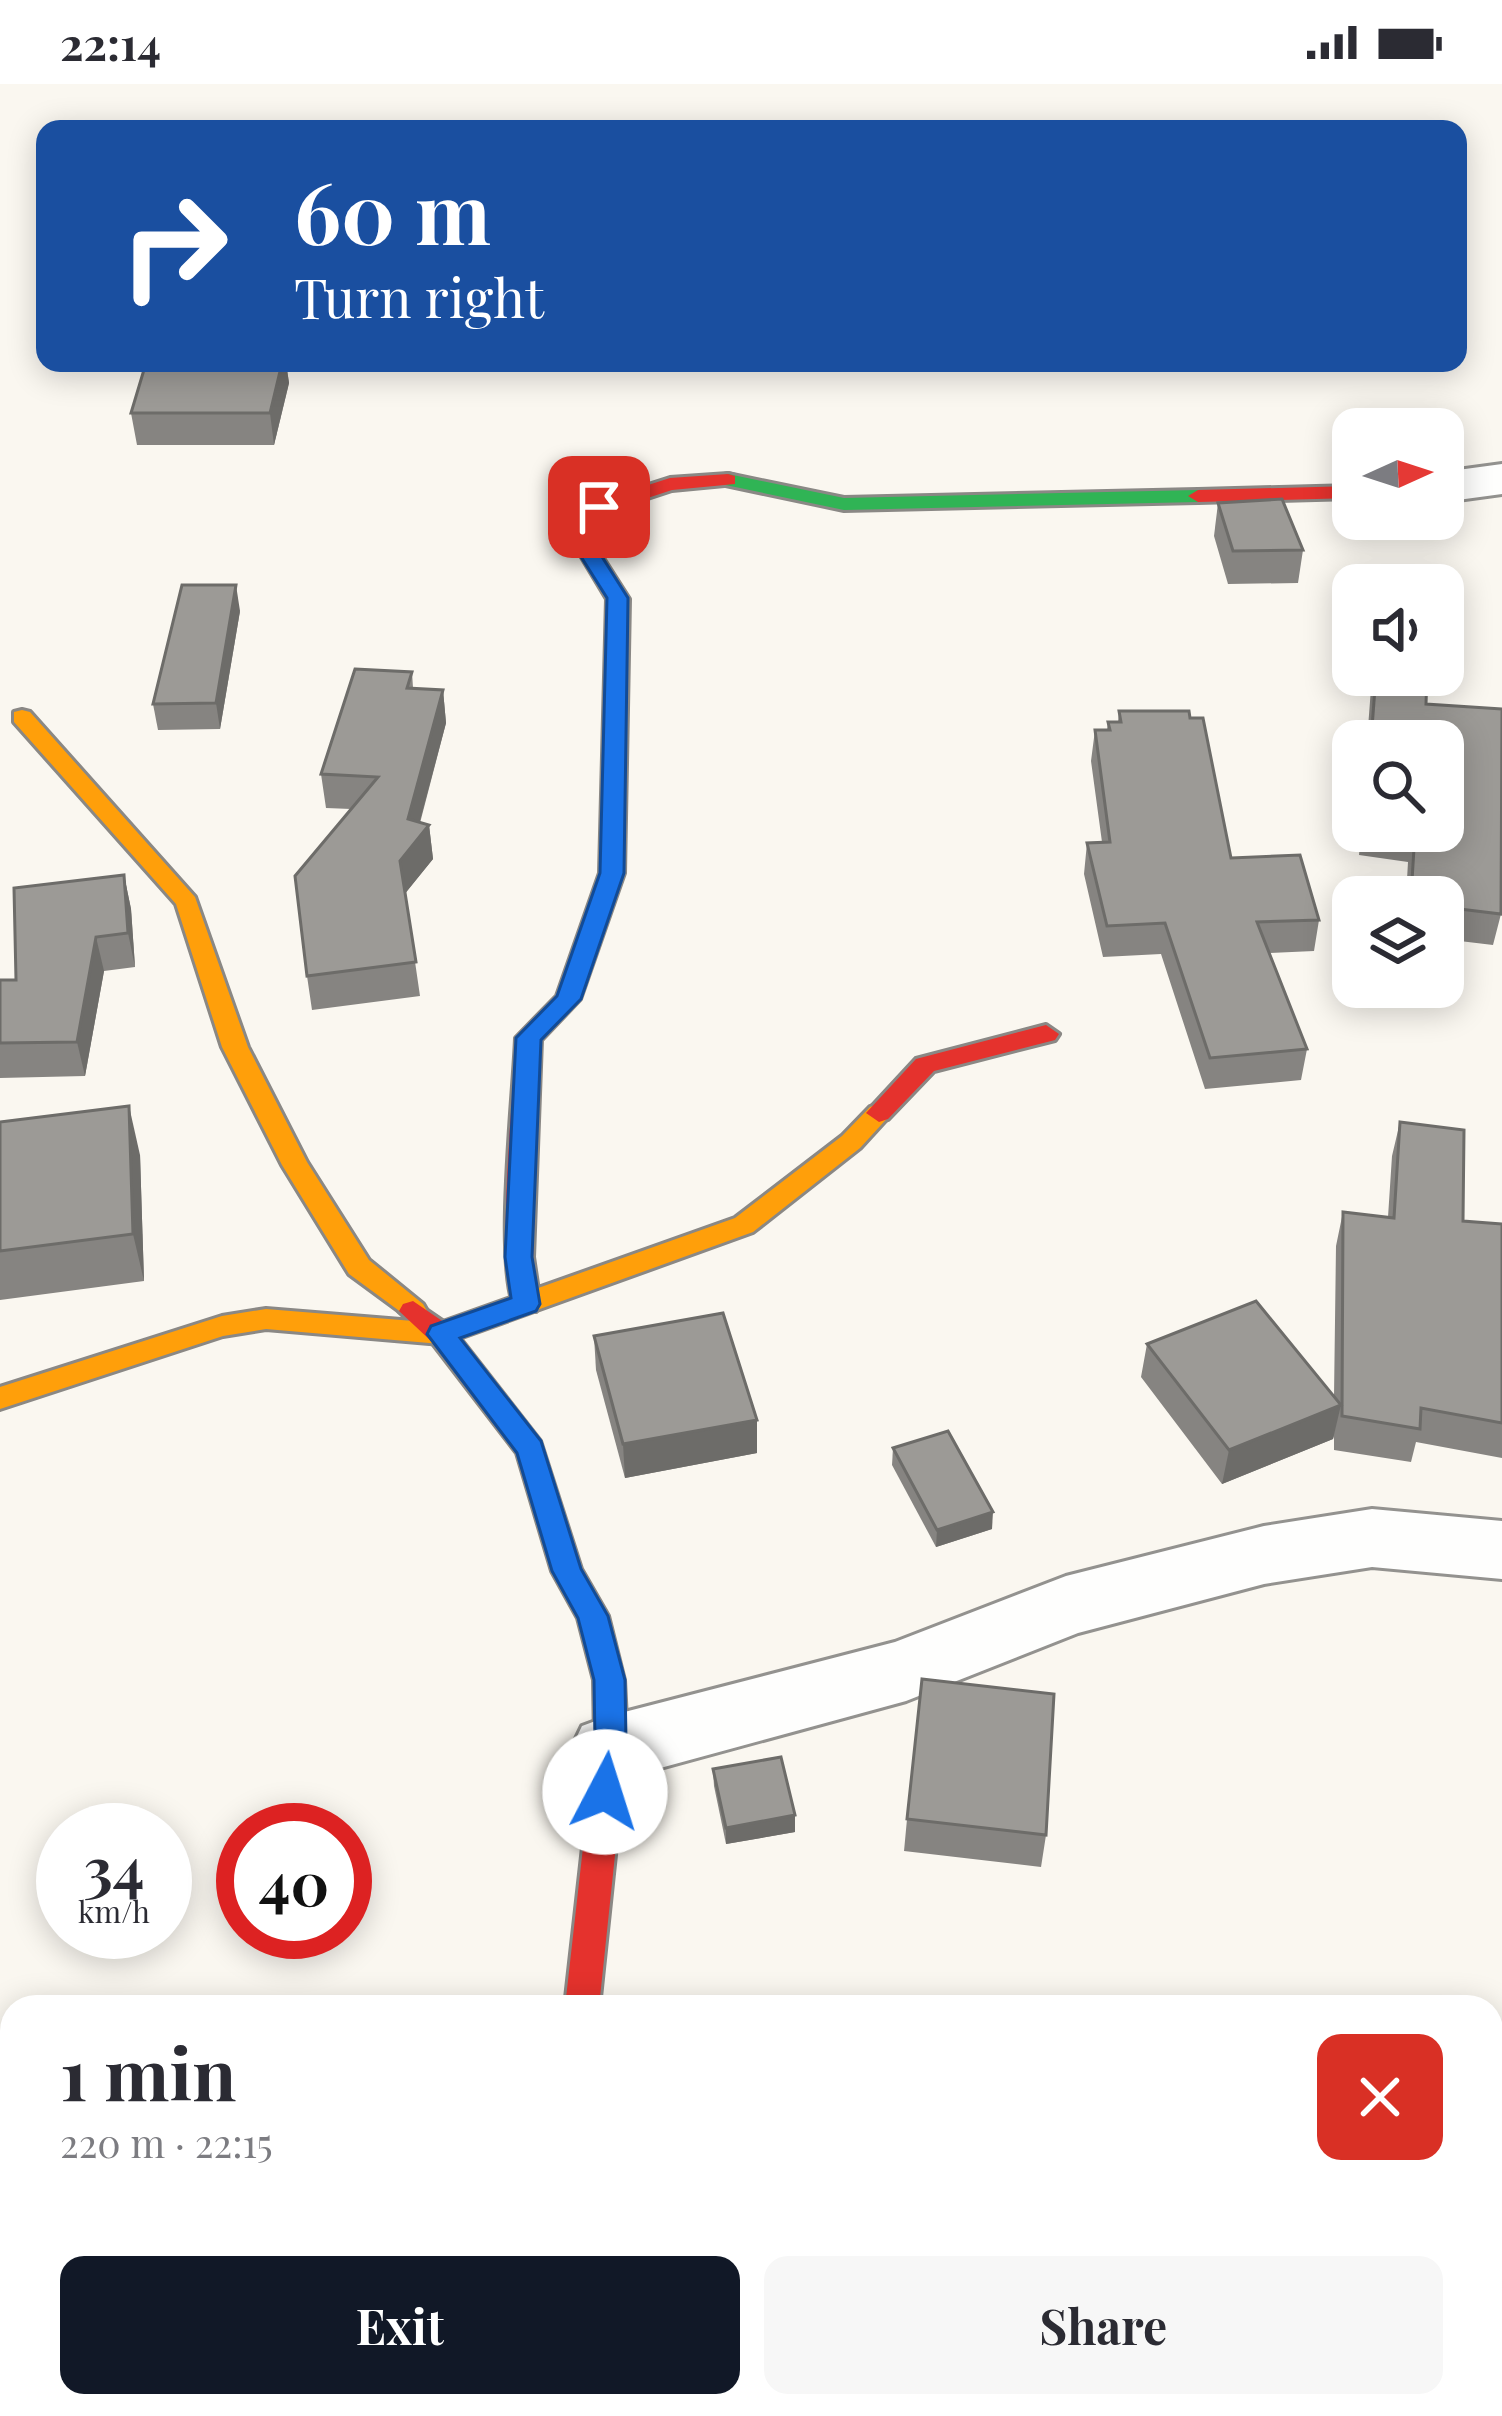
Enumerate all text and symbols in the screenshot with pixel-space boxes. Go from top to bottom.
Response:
text: 22:14 [60,12,161,72]
text: 60 m [294,154,491,266]
icon: right [96,168,252,324]
text: Turn right [294,261,544,333]
north arrow [1332,408,1464,540]
map controls [1332,408,1464,1008]
pin [548,456,650,558]
icon: arrive [566,474,632,540]
button: sound [1332,564,1464,696]
button: search [1332,720,1464,852]
button: layers [1332,876,1464,1008]
position arrow [542,1729,668,1855]
speed limit sign: 40 [216,1803,372,1959]
text: 34 [84,1826,144,1906]
text: km/h [78,1891,150,1931]
text: 1 min [60,2023,236,2119]
button: close [1317,2034,1443,2160]
text: 220 m · 22:15 [60,2116,273,2168]
button: Exit [60,2256,740,2394]
button: Share [764,2256,1443,2394]

